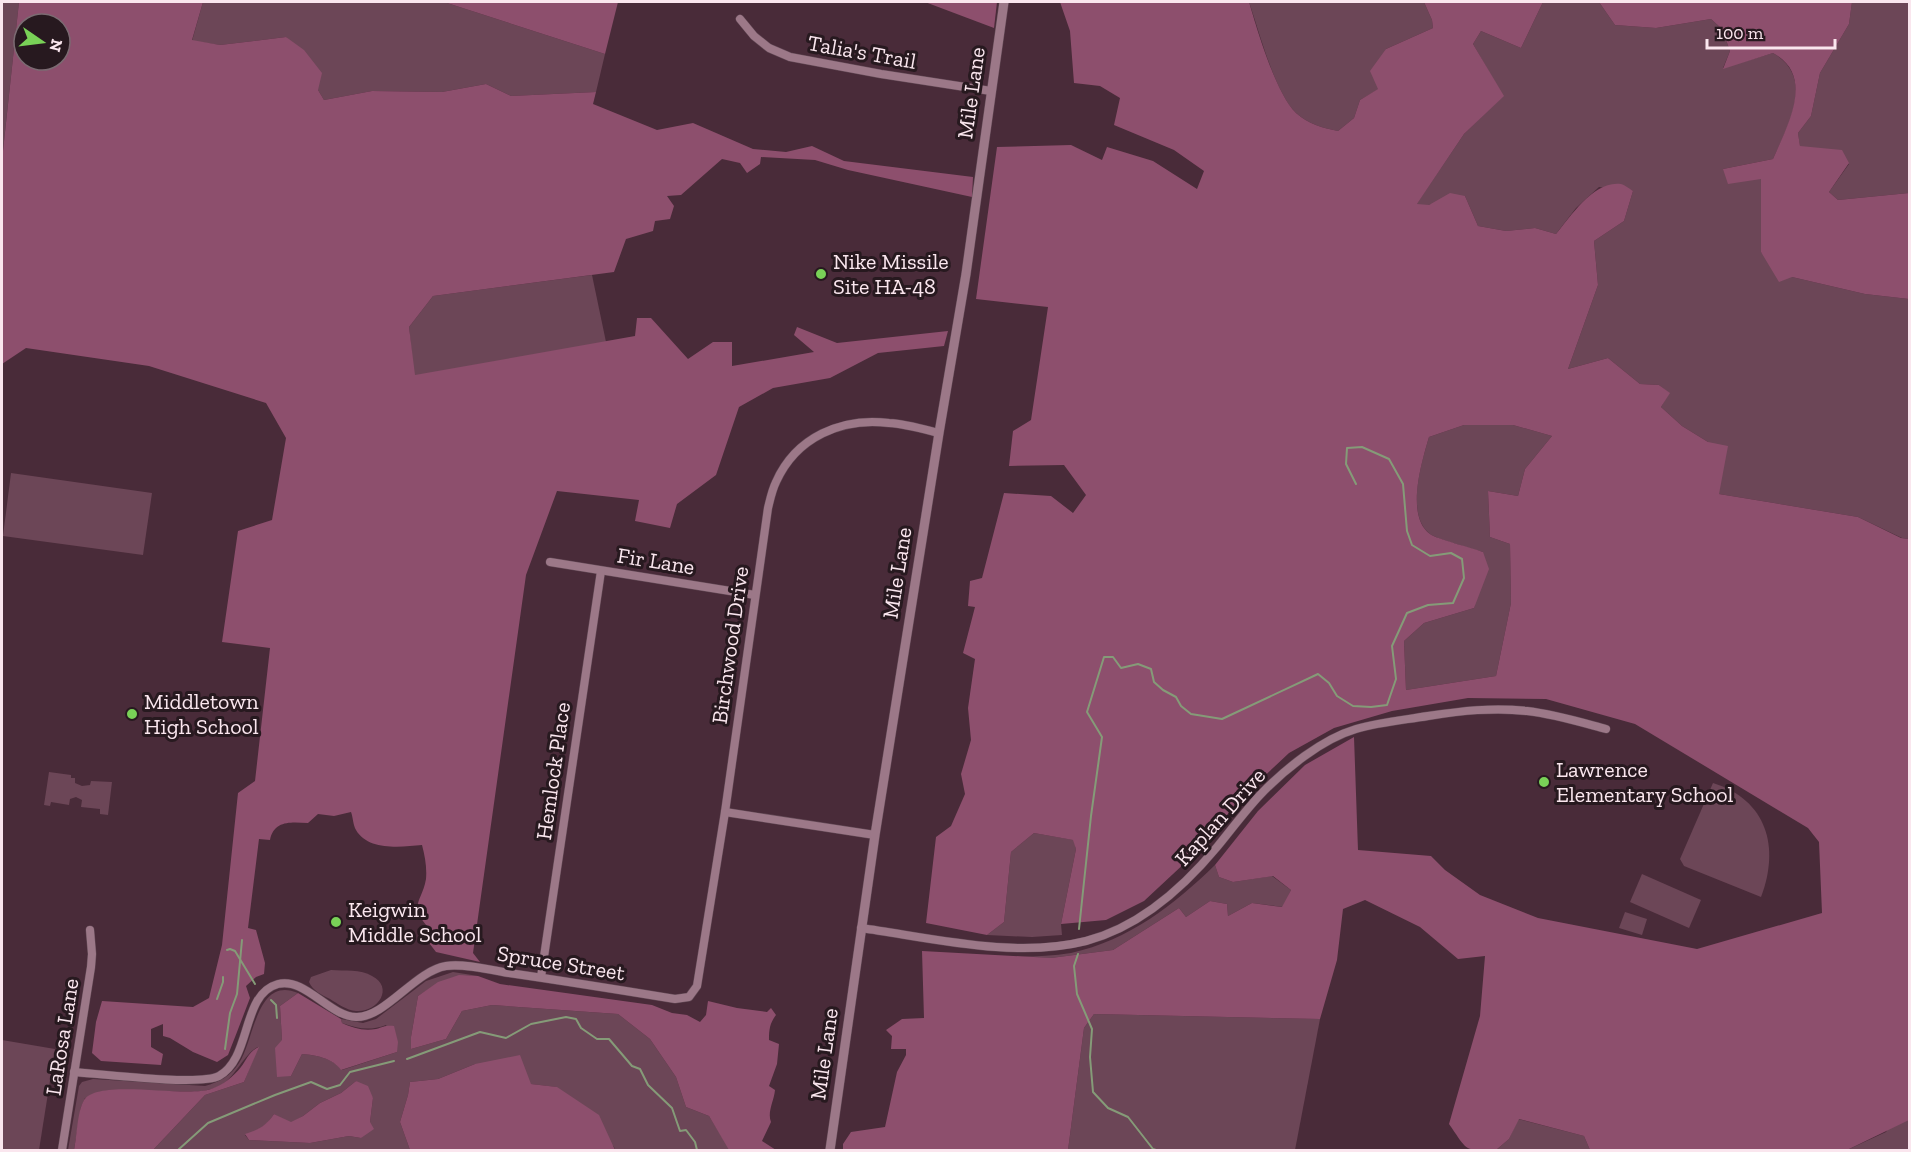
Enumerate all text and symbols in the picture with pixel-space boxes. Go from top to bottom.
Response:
north arrow [12,12,72,72]
scale bar [1707,12,1834,50]
text: 100 m [1716,22,1764,44]
street label: Talia's Trail [806,29,918,75]
text: N [45,37,67,54]
street label: Mile Lane [951,45,991,141]
place label: Nike Missile Site HA-48 [833,248,949,300]
marker: Nike Missile Site HA-48 [814,267,828,281]
street label: Mile Lane [876,525,918,621]
street label: Fir Lane [615,542,697,580]
street label: Birchwood Drive [706,564,754,726]
place label: Middletown High School [144,688,259,740]
street label: Hemlock Place [530,700,576,842]
marker: Middletown High School [125,707,139,721]
place label: Lawrence Elementary School [1556,756,1734,808]
street label: Kaplan Drive [1169,762,1271,872]
marker: Lawrence Elementary School [1537,775,1551,789]
place label: Keigwin Middle School [348,896,482,948]
marker: Keigwin Middle School [329,915,343,929]
street label: Spruce Street [495,940,628,987]
street label: LaRosa Lane [39,977,85,1097]
street label: Mile Lane [804,1006,844,1102]

